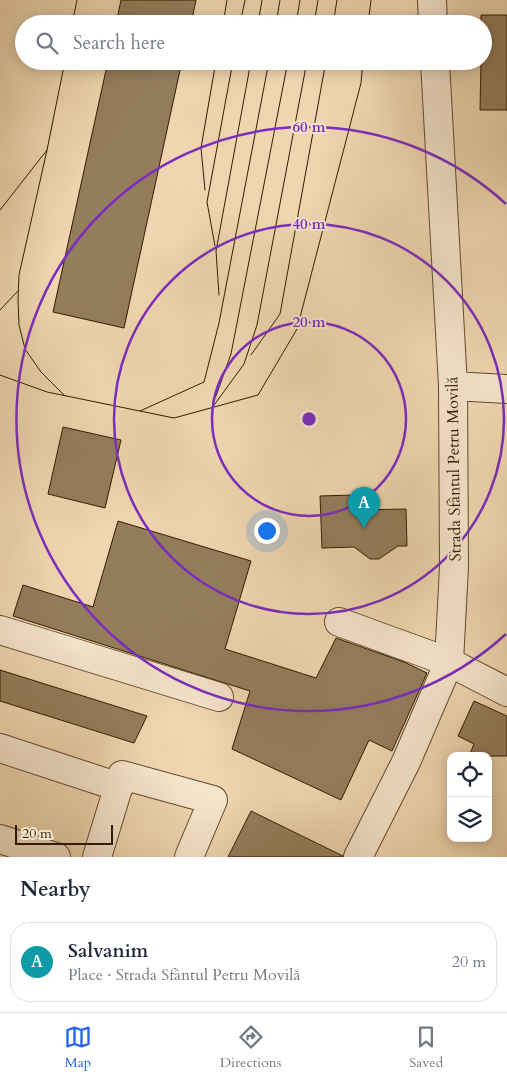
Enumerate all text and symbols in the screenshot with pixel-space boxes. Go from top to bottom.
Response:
search box [15,15,492,70]
icon: search [33,29,61,57]
text: Search here [73,30,165,56]
text: 60 m [292,117,326,137]
text: 40 m [292,214,326,234]
text: 20 m [292,312,326,332]
street label: Strada Sfântul Petru Movilă [441,376,467,561]
centre of rings [300,410,318,428]
pin: A [348,487,380,528]
your location [254,518,280,544]
map controls [447,752,492,842]
button: locate [447,752,492,797]
button: layers [447,797,492,842]
scale bar [15,822,112,845]
text: 20 m [22,824,52,843]
text: Nearby [20,875,91,904]
text: Salvanim [68,938,148,964]
text: A [31,951,43,973]
text: 20 m [452,951,486,973]
text: Place · Strada Sfântul Petru Movilă [68,964,300,986]
tab: Map [64,1023,92,1072]
tab: Directions [220,1023,281,1072]
tab: Saved [409,1023,443,1072]

